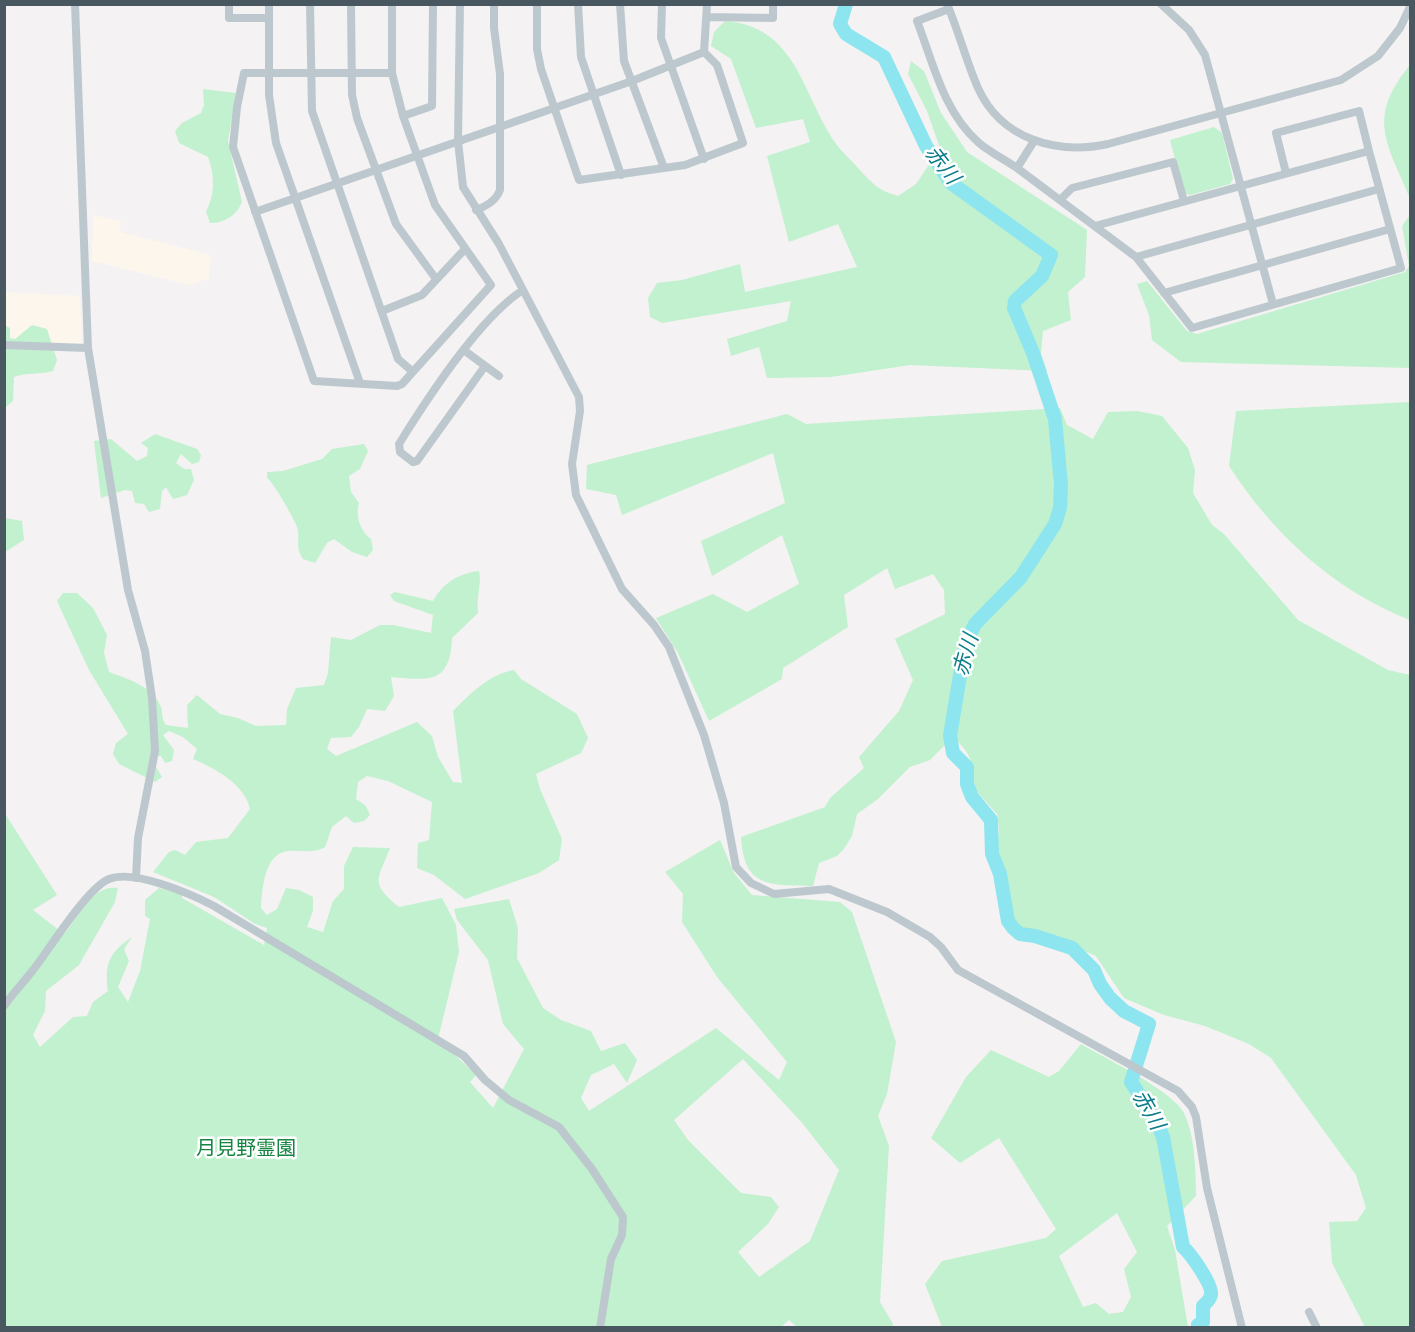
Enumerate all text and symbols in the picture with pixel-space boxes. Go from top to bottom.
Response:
water label: 赤川 [919,141,965,189]
water label: 赤川 [948,631,984,679]
water label: 赤川 [1127,1086,1169,1134]
park label: 月見野霊園 [196,1137,296,1161]

